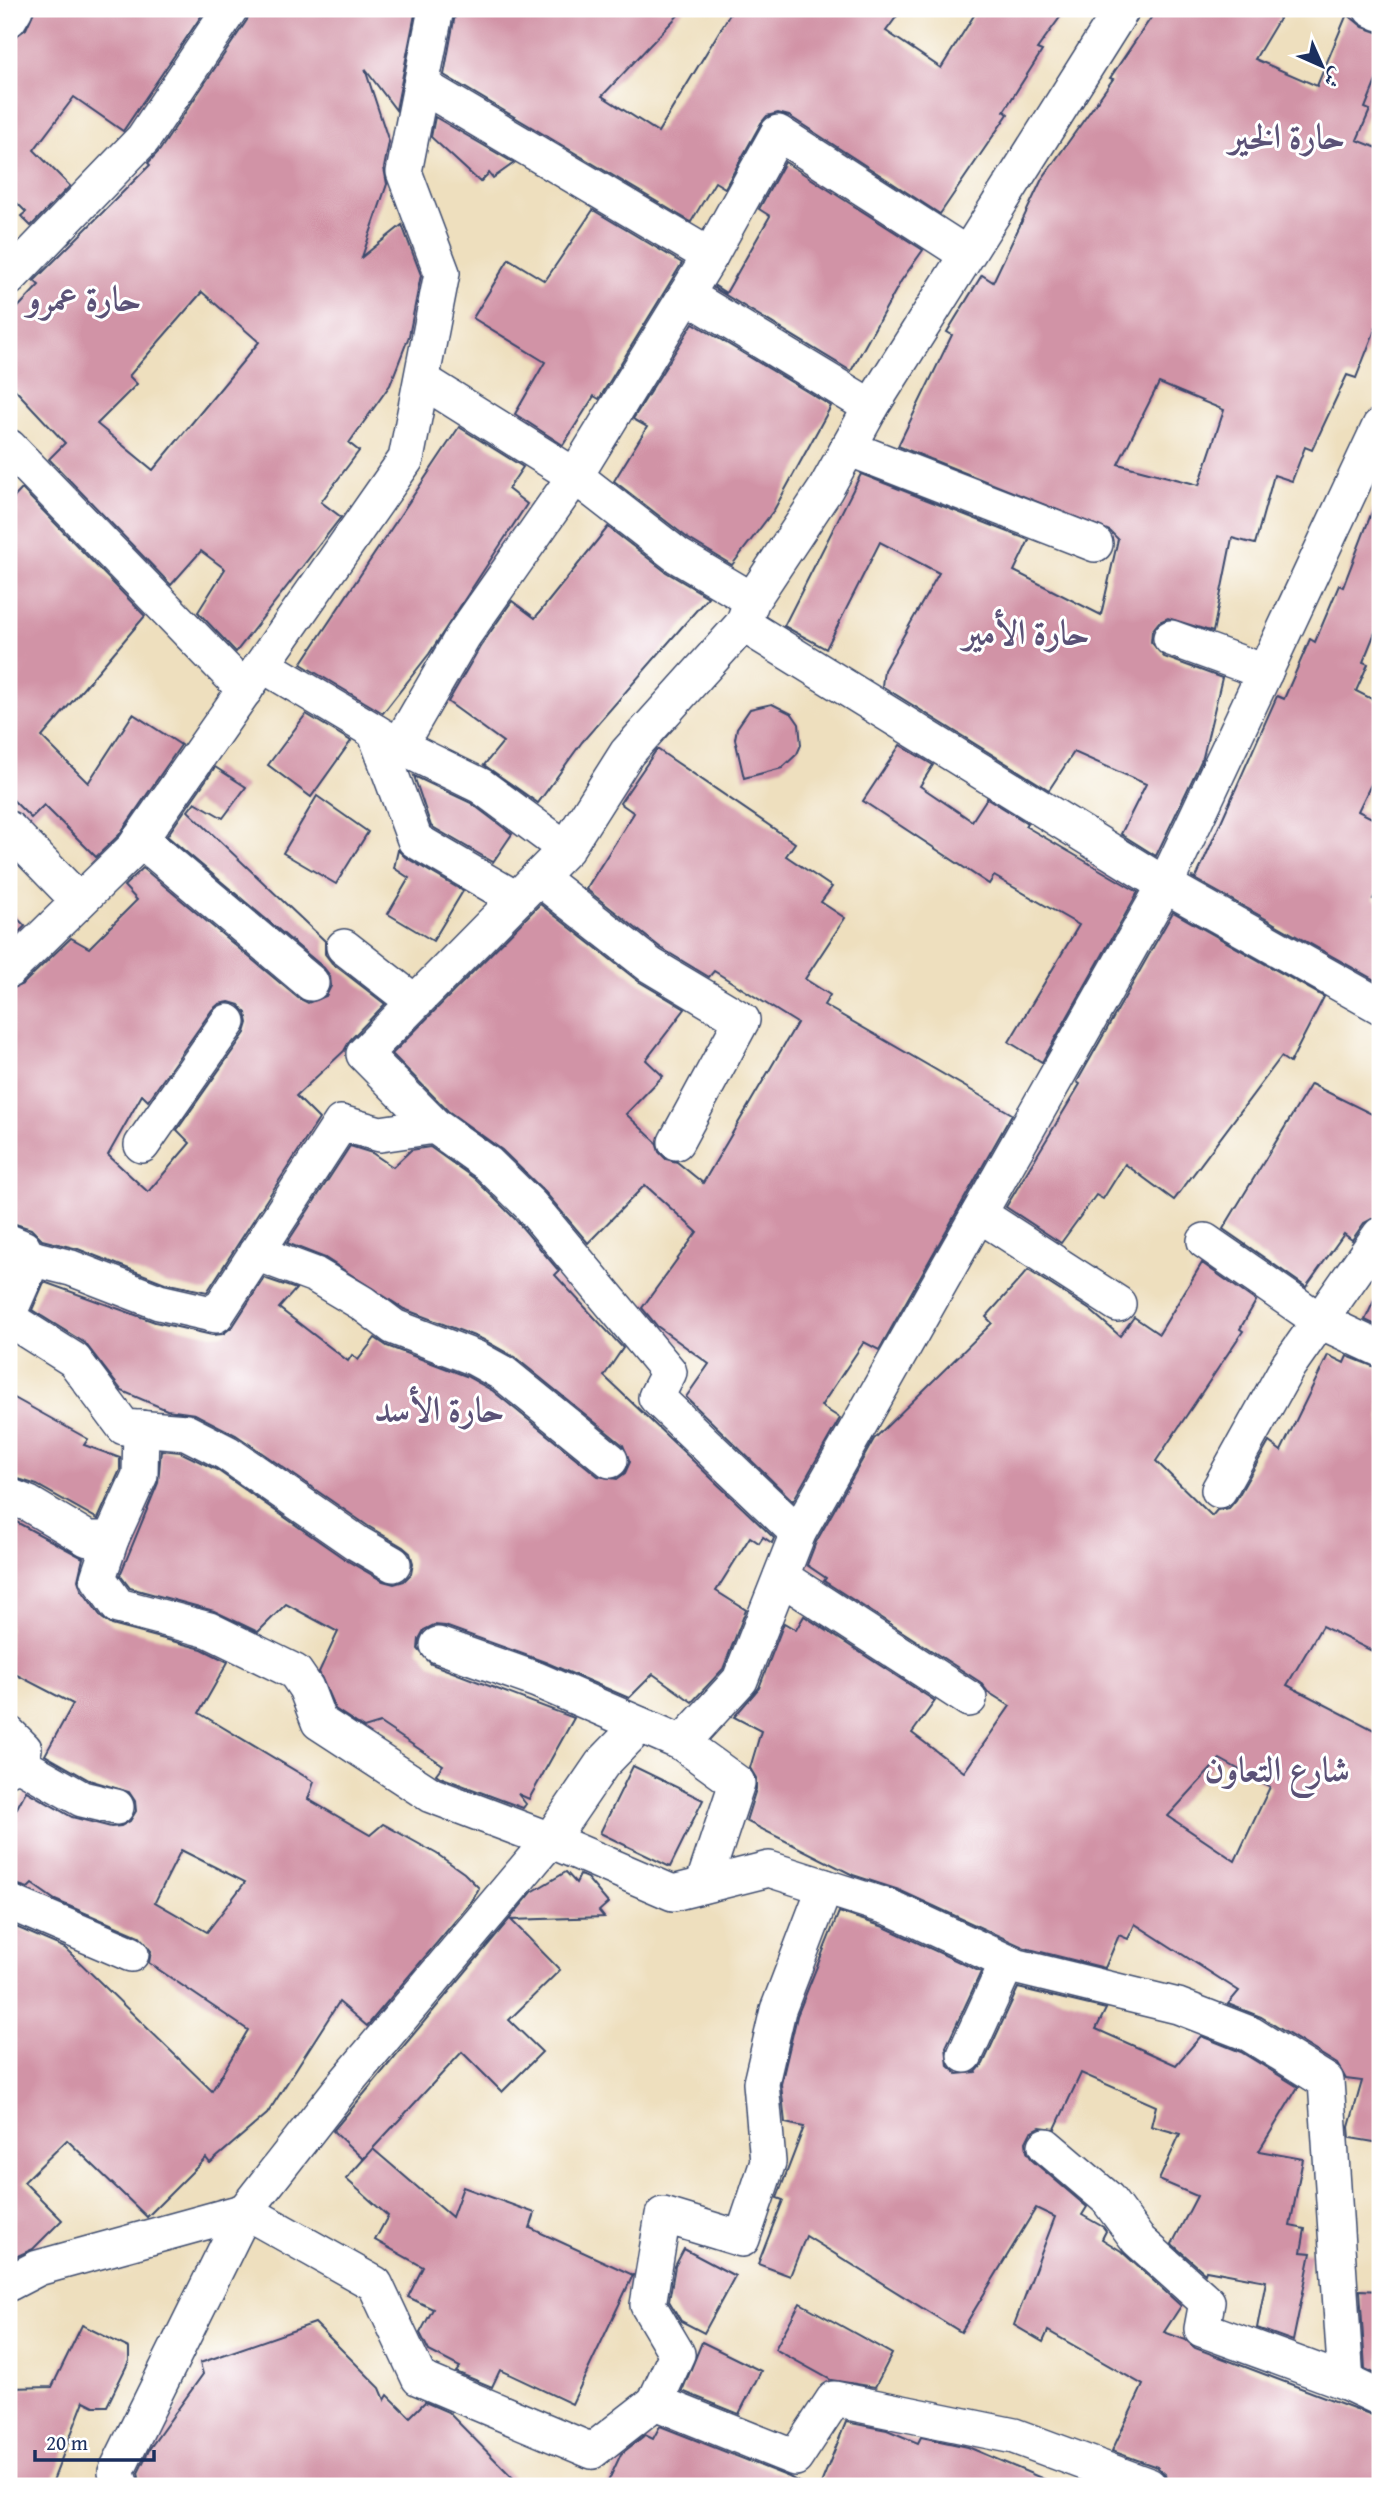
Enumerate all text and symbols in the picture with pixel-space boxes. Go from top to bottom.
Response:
north arrow [1288,32,1358,102]
text: ش [1317,61,1351,95]
district label: حارة الخير [1225,110,1345,161]
district label: حارة عمرو [23,272,141,323]
district label: حارة الأمير [959,606,1089,657]
district label: حارة الأسد [374,1383,504,1434]
district label: شارع التعاون [1204,1743,1350,1798]
scale bar [35,2418,154,2462]
text: 20 m [46,2427,88,2458]

